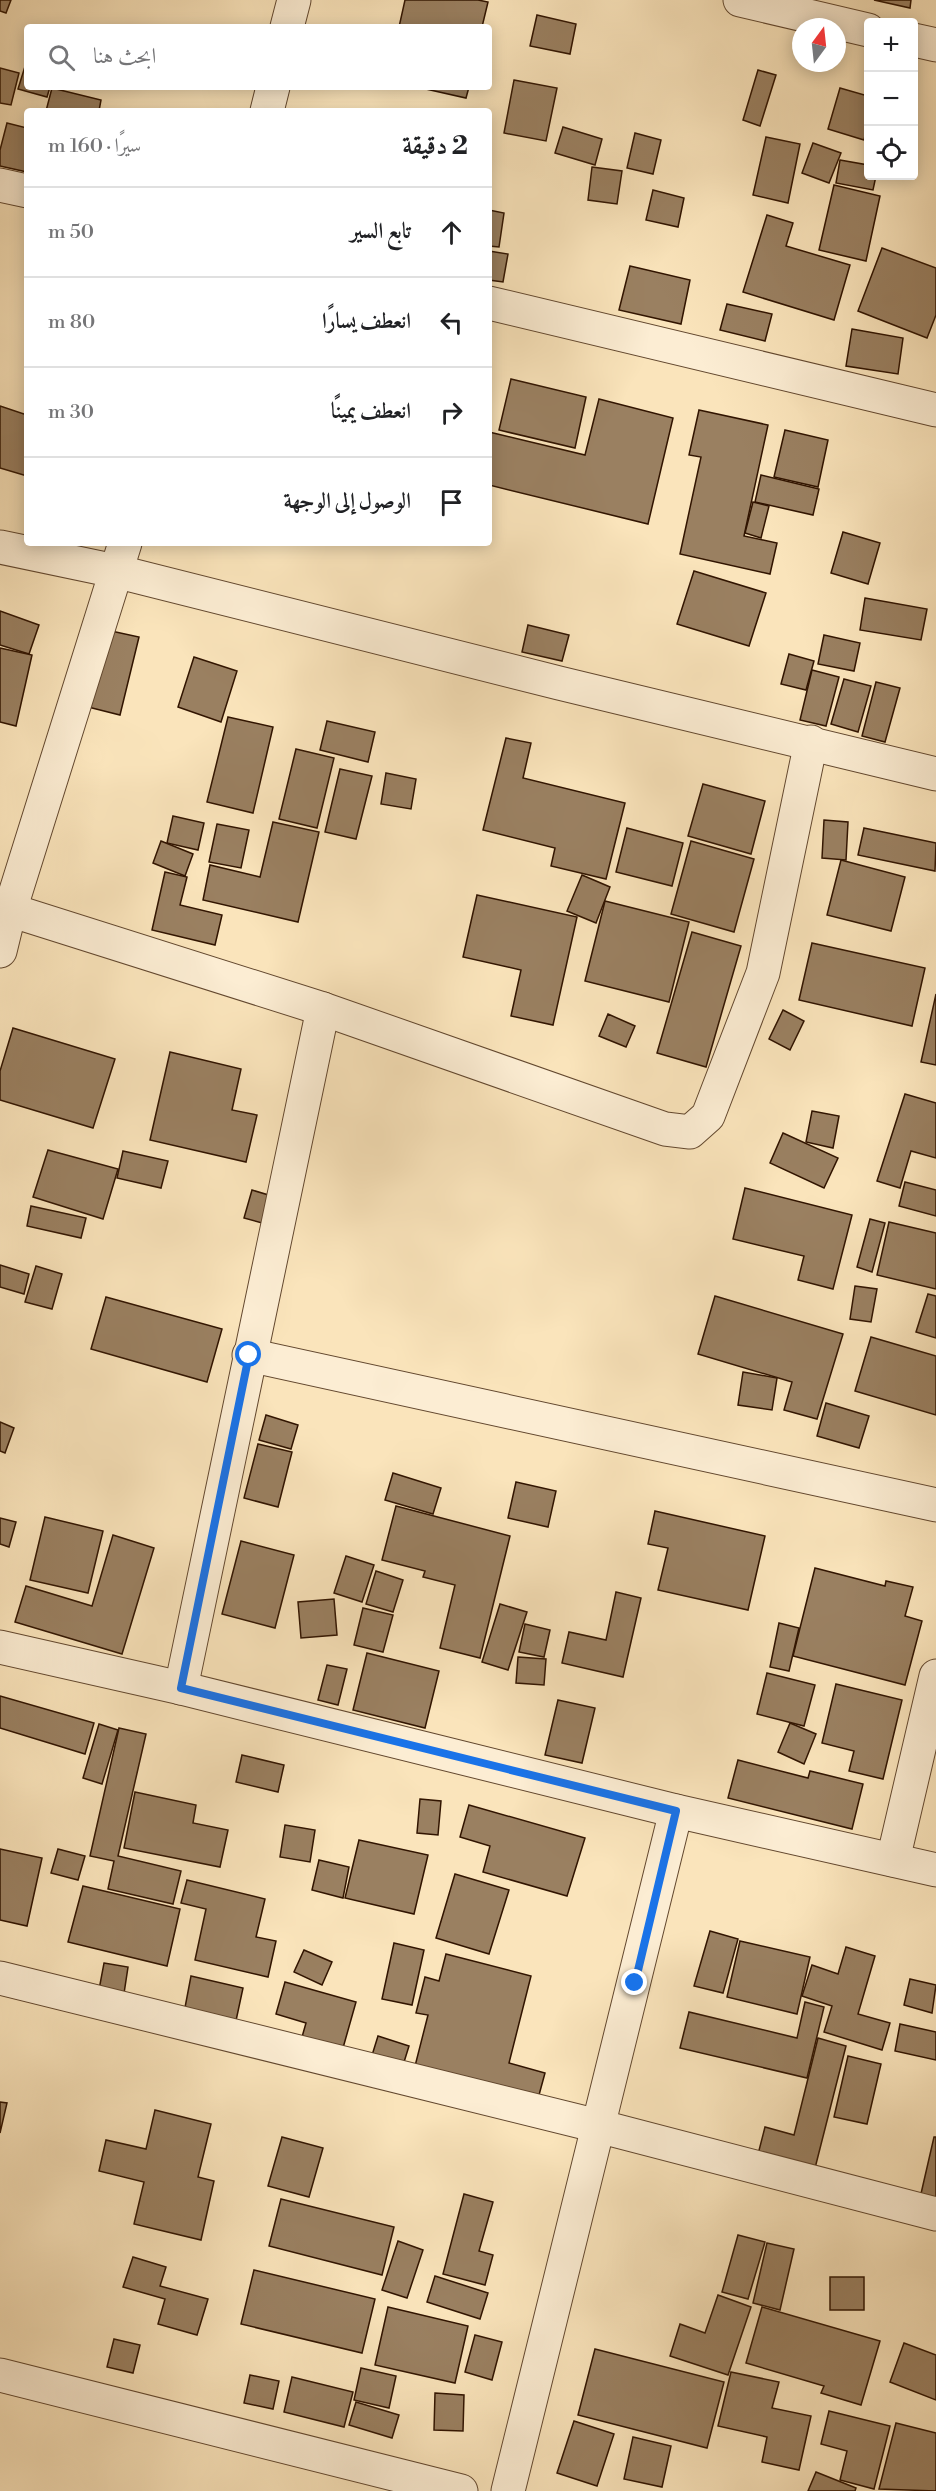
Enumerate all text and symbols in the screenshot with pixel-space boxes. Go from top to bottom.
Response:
north arrow [792,18,846,72]
map controls [864,18,918,180]
button: + [864,18,918,72]
search box [24,24,492,90]
icon: search [45,41,78,74]
text: ابحث هنا [93,43,156,70]
button: − [864,72,918,126]
button: locate [864,126,918,180]
text: 2 دقيقة [402,130,468,162]
text: سيرًا · 160 m [48,134,141,159]
icon: ahead [435,216,468,249]
text: تابع السير [350,218,411,245]
text: 50 m [48,220,94,245]
icon: left [435,306,468,339]
text: انعطف يسارًا [322,308,411,335]
text: 80 m [48,310,95,335]
icon: right [435,396,468,429]
text: انعطف يمينًا [331,398,411,425]
text: 30 m [48,400,94,425]
icon: arrive [435,486,468,519]
text: الوصول إلى الوجهة [283,488,411,515]
route start [235,1341,261,1367]
route end [621,1969,647,1995]

